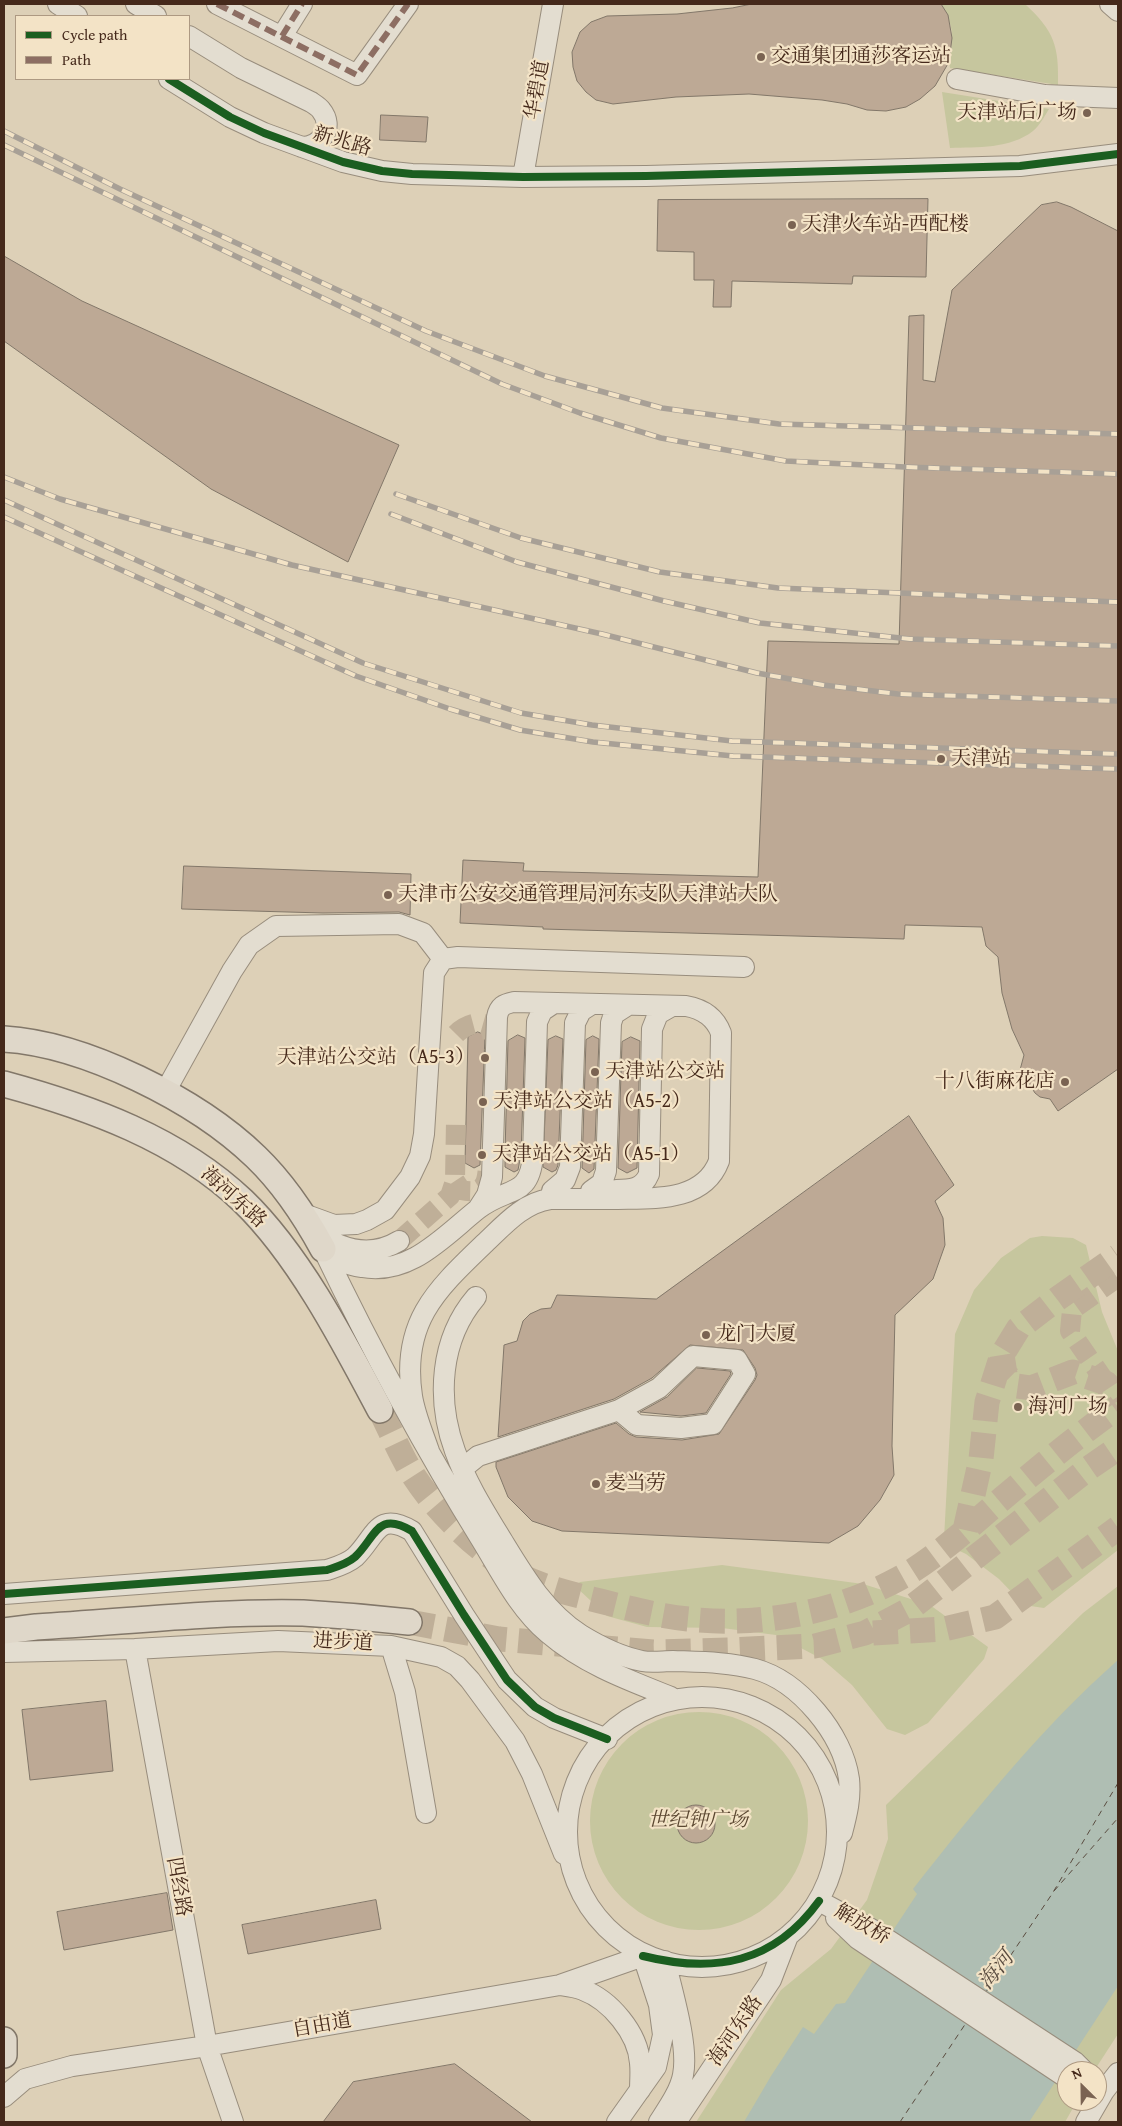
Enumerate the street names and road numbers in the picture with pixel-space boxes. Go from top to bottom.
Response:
street label: 华碧道 [521,58,555,122]
street label: 新兆路 [310,122,374,162]
street label: 海河东路 [195,1162,271,1234]
street label: 进步道 [312,1629,374,1657]
street label: 四经路 [161,1855,195,1919]
street label: 解放桥 [830,1900,894,1950]
street label: 海河东路 [704,1991,768,2071]
street label: 自由道 [290,2009,354,2043]

